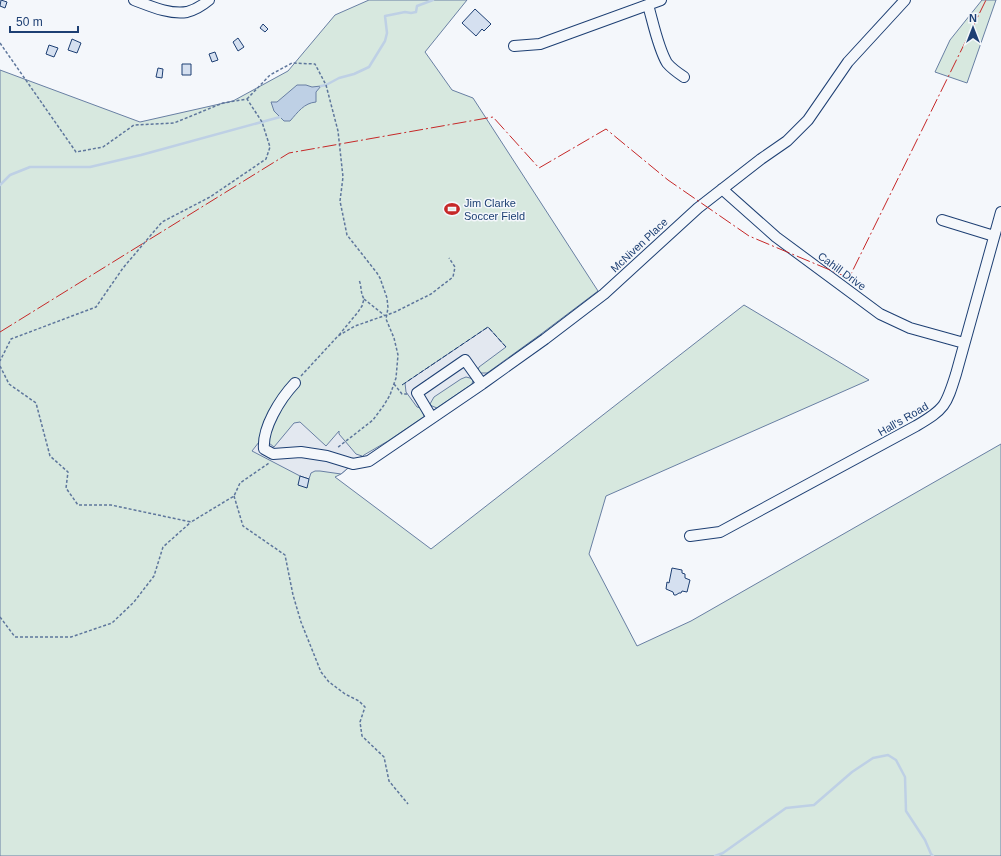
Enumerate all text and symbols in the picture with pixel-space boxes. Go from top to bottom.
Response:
scale bar [10,8,78,34]
north arrow [953,8,993,48]
text: N [969,12,977,24]
text: 50 m [16,15,43,29]
place label: Jim Clarke Soccer Field [464,197,525,222]
sports icon: Jim Clarke Soccer Field [443,200,461,218]
street label: McNiven Place [608,216,670,274]
street label: Cahill Drive [816,250,868,292]
street label: Hall's Road [876,400,930,438]

